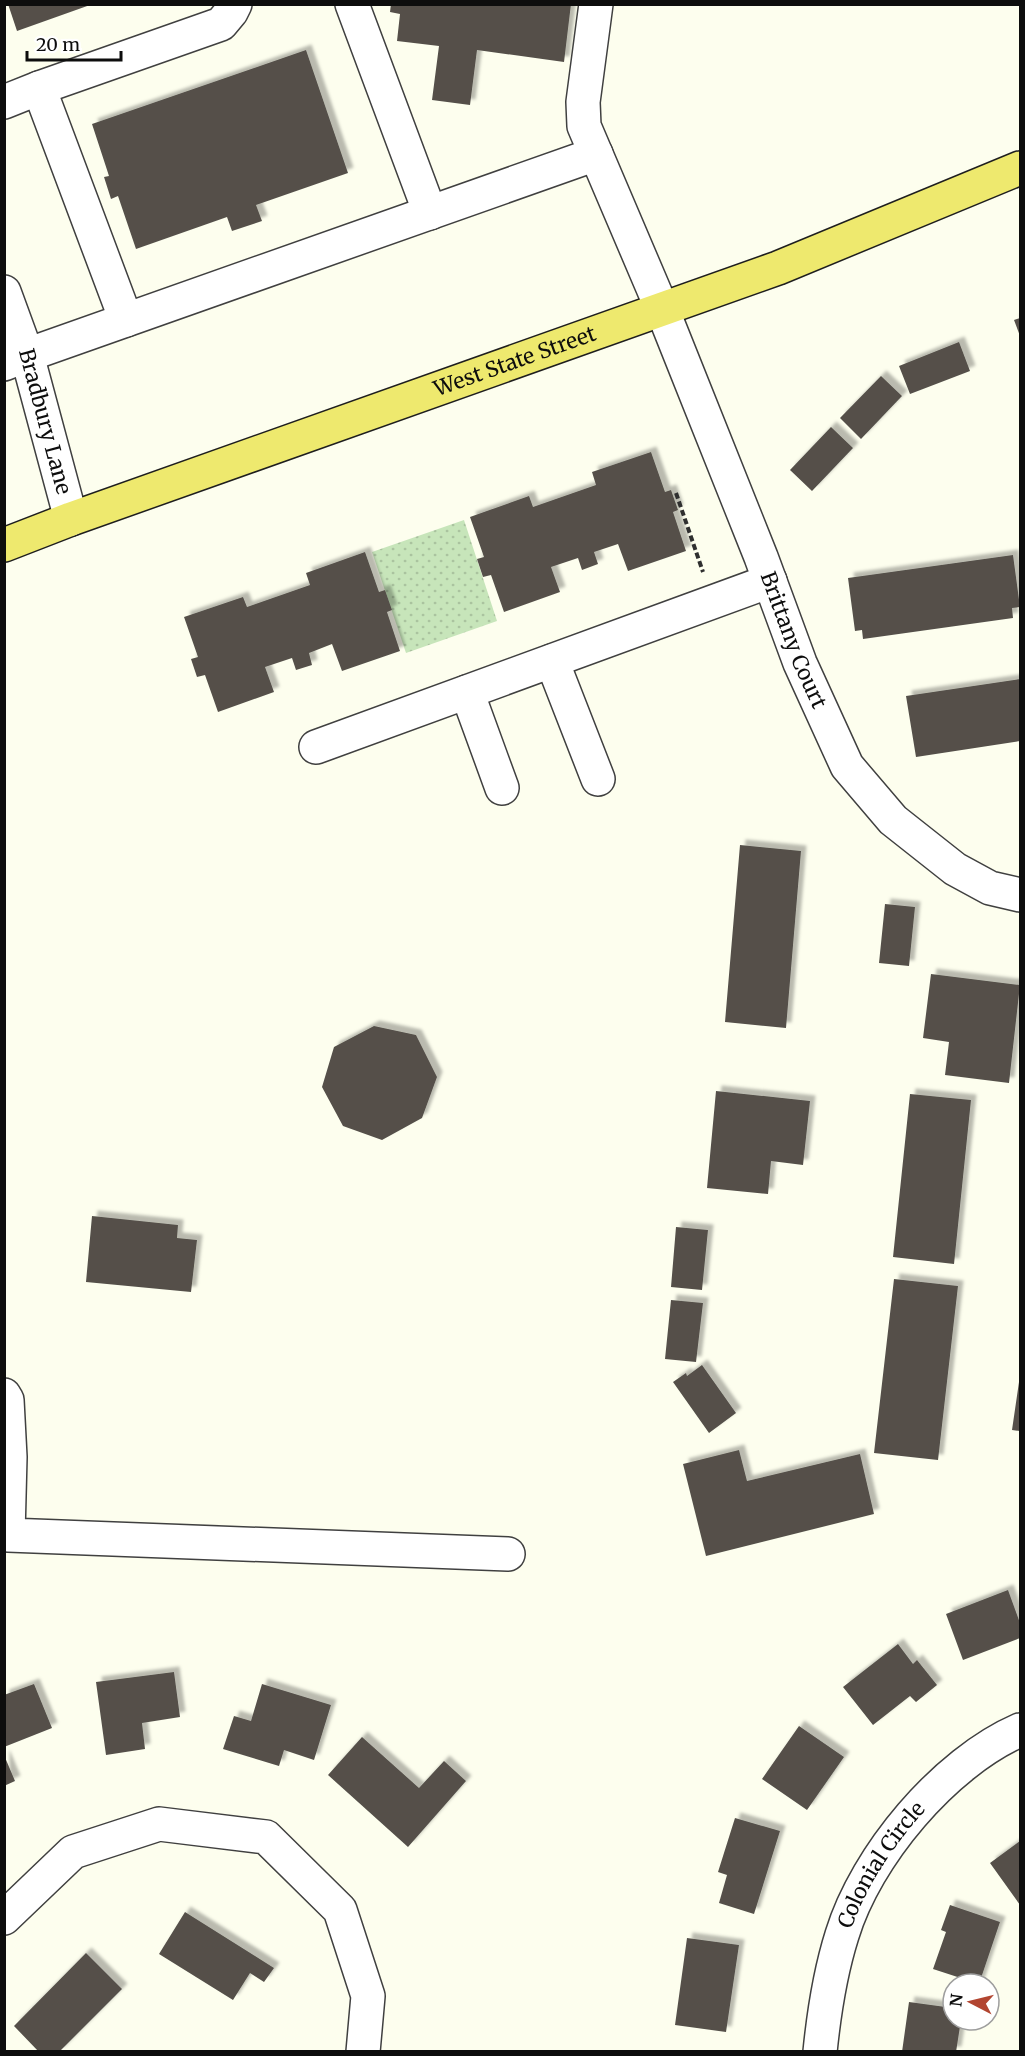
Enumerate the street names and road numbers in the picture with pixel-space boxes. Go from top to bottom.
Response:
street label: West State Street [429,320,600,402]
street label: Bradbury Lane [13,346,78,497]
street label: Brittany Court [755,568,833,713]
street label: Colonial Circle [831,1795,930,1932]

